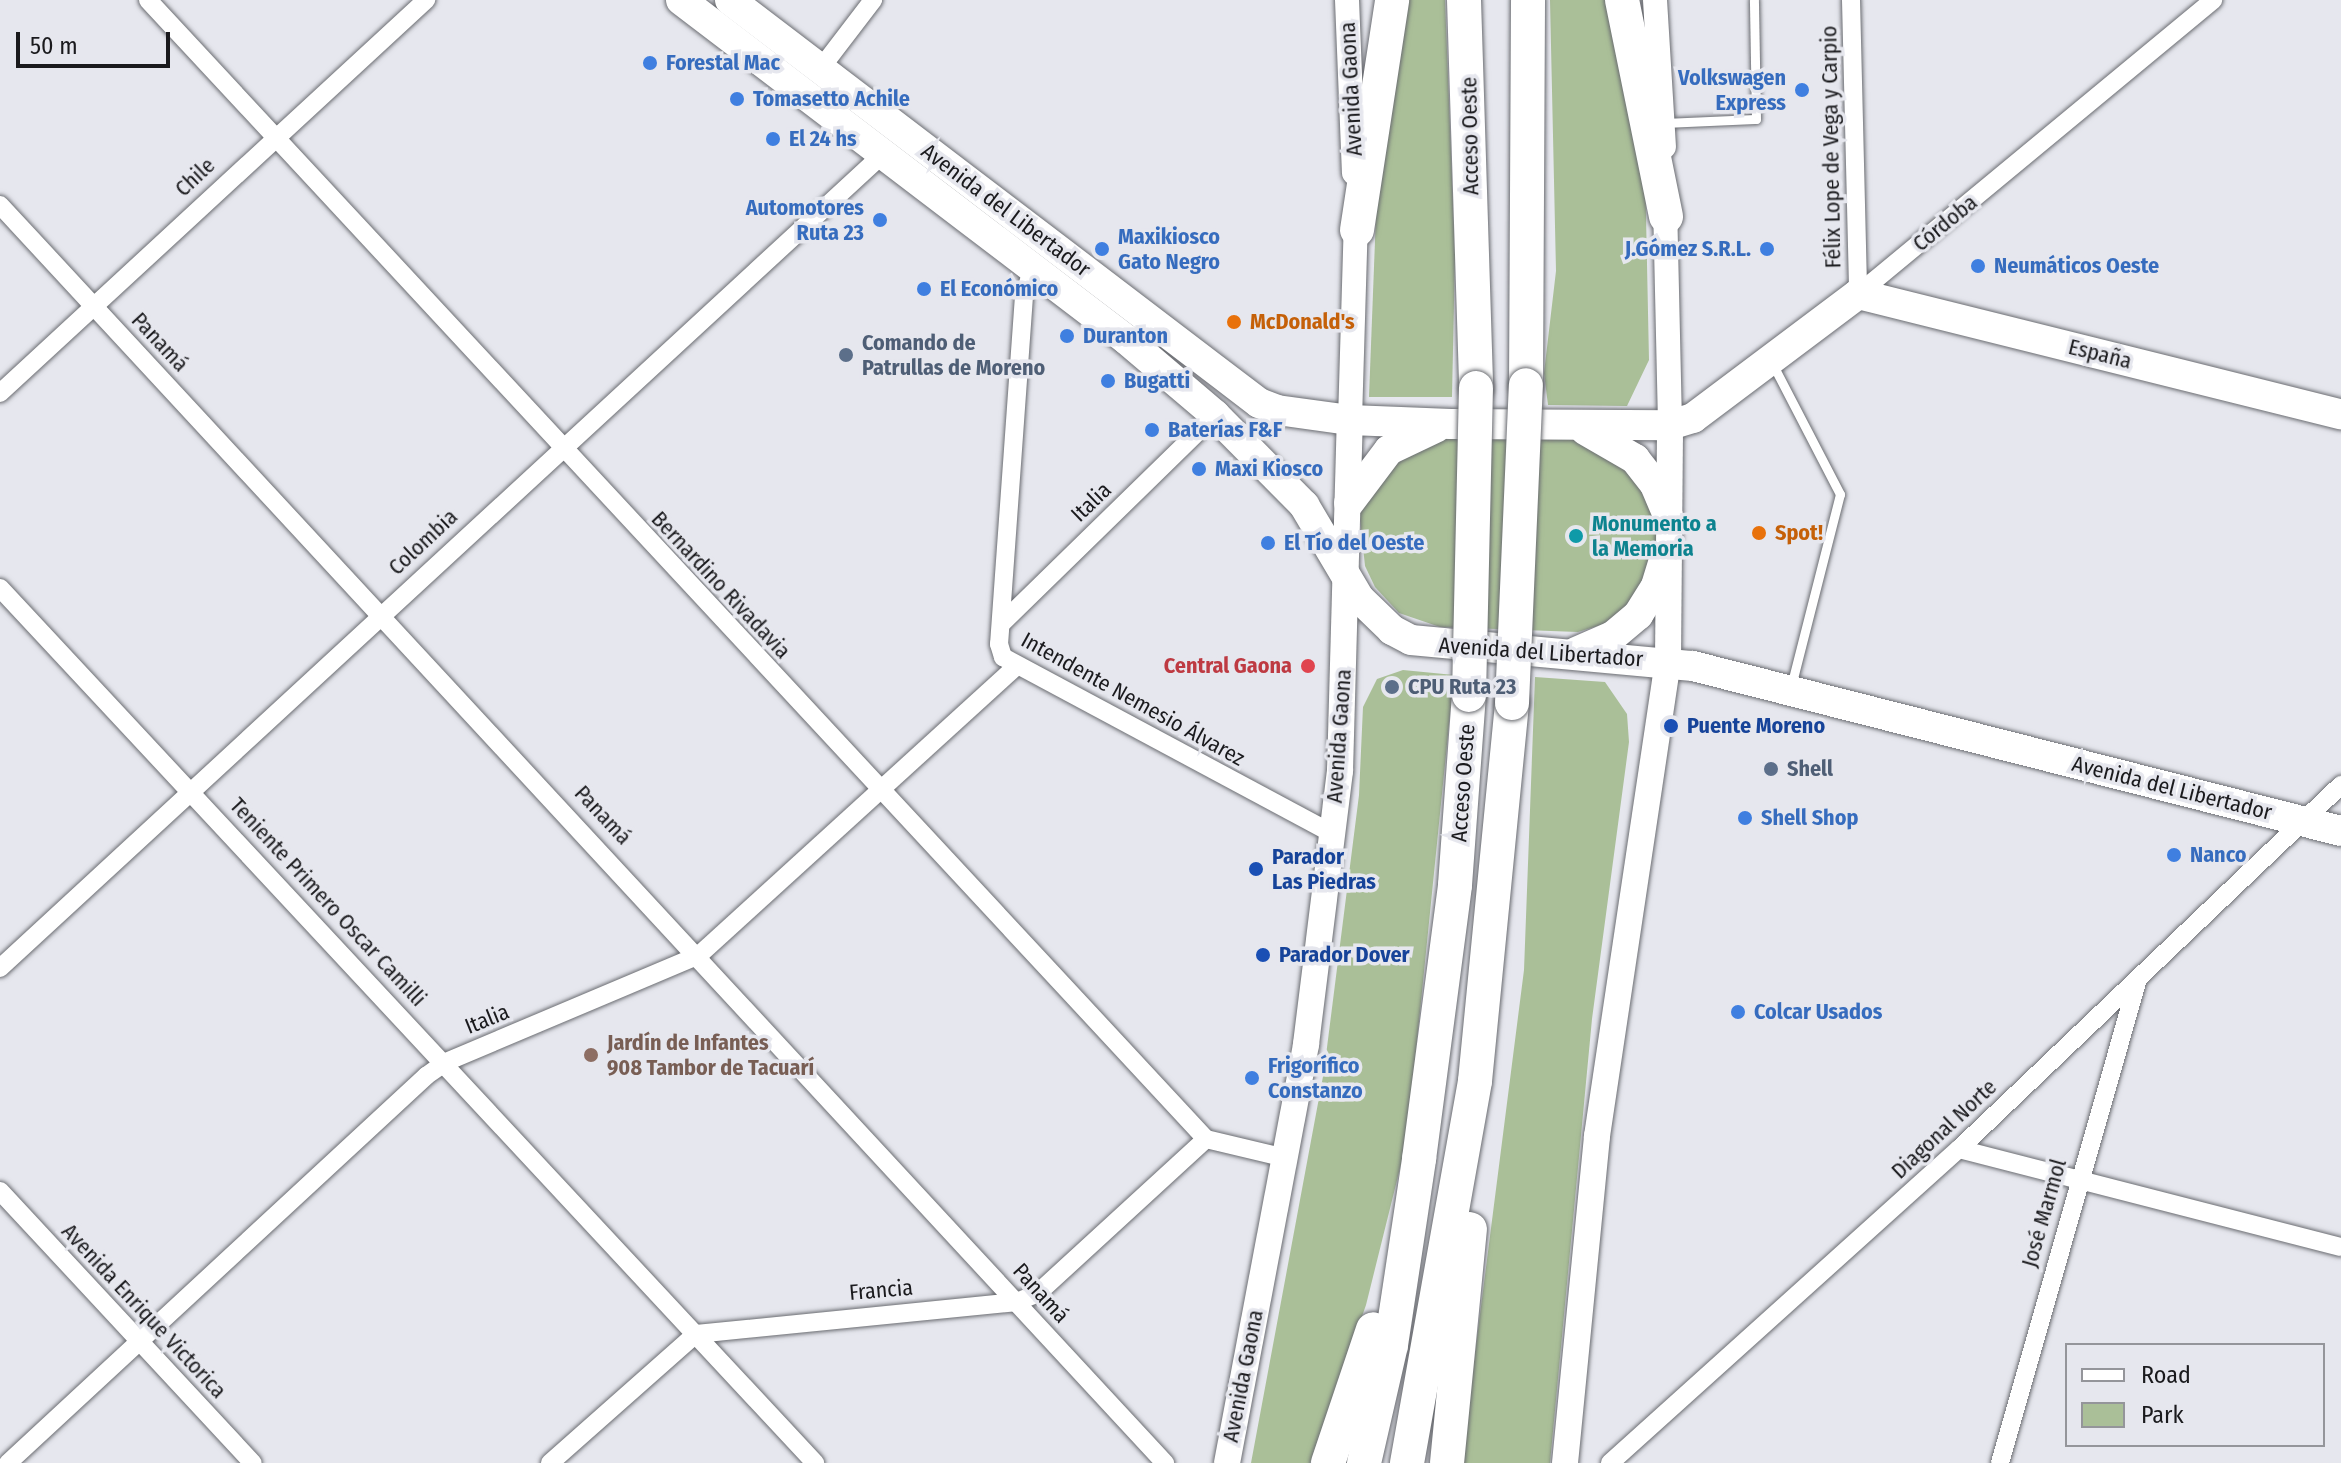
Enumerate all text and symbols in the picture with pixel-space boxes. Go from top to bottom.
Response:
scale bar [20,16,174,66]
street label: Avenida Gaona [1334,21,1368,157]
street label: Félix Lope de Vega y Carpio [1816,25,1846,269]
text: 50 m [30,32,78,60]
place label: Forestal Mac [666,50,780,76]
marker: Forestal Mac [641,54,659,72]
place label: Volkswagen Express [1678,64,1786,116]
street label: Acceso Oeste [1456,77,1484,195]
marker: Volkswagen Express [1793,81,1811,99]
place label: Tomasetto Achile [753,86,910,112]
marker: Tomasetto Achile [728,90,746,108]
place label: El 24 hs [789,126,857,152]
marker: El 24 hs [764,130,782,148]
street label: Avenida del Libertador [916,138,1096,282]
street label: Chile [170,152,220,202]
street label: Córdoba [1908,189,1982,257]
place label: Automotores Ruta 23 [746,194,864,246]
marker: Automotores Ruta 23 [871,211,889,229]
place label: Maxikiosco Gato Negro [1118,223,1220,274]
place label: J.Gómez S.R.L. [1625,236,1751,262]
marker: Maxikiosco Gato Negro [1093,240,1111,258]
marker: J.Gómez S.R.L. [1758,240,1776,258]
place label: Neumáticos Oeste [1994,253,2159,279]
marker: Neumáticos Oeste [1969,257,1987,275]
place label: El Económico [940,276,1058,302]
marker: El Económico [915,280,933,298]
street label: Panamá [126,307,194,377]
place label: McDonald's [1250,309,1355,335]
marker: McDonald's [1225,313,1243,331]
place label: Duranton [1083,323,1168,349]
marker: Duranton [1058,327,1076,345]
place label: Comando de Patrullas de Moreno [862,329,1045,380]
street label: España [2066,333,2134,375]
marker: Comando de Patrullas de Moreno [837,346,855,364]
place label: Bugatti [1124,368,1190,394]
marker: Bugatti [1099,372,1117,390]
place label: Baterías F&F [1168,417,1282,443]
marker: Baterías F&F [1143,421,1161,439]
place label: Maxi Kiosco [1215,456,1323,482]
marker: Maxi Kiosco [1190,460,1208,478]
street label: Italia [1065,477,1117,527]
street label: Colombia [383,504,463,580]
street label: Bernardino Rivadavia [646,506,796,664]
place label: Monumento a la Memoria [1592,510,1717,562]
place label: Spot! [1775,520,1823,546]
marker: Spot! [1750,524,1768,542]
marker: Monumento a la Memoria [1567,527,1585,545]
place label: El Tío del Oeste [1284,530,1424,556]
marker: El Tío del Oeste [1259,534,1277,552]
street label: Intendente Nemesio Álvarez [1017,627,1249,771]
street label: Avenida del Libertador [1438,632,1644,672]
place label: Central Gaona [1164,653,1292,679]
marker: Central Gaona [1299,657,1317,675]
street label: Avenida Gaona [1321,668,1357,804]
place label: CPU Ruta 23 [1408,674,1516,700]
marker: CPU Ruta 23 [1383,678,1401,696]
place label: Puente Moreno [1687,713,1825,739]
marker: Puente Moreno [1662,717,1680,735]
street label: Acceso Oeste [1446,723,1480,843]
street label: Avenida del Libertador [2069,750,2275,826]
place label: Shell [1787,756,1833,782]
marker: Shell [1762,760,1780,778]
street label: Panamá [569,780,637,850]
street label: Teniente Primero Oscar Camilli [224,792,432,1012]
place label: Shell Shop [1761,805,1858,831]
marker: Shell Shop [1736,809,1754,827]
place label: Nanco [2190,842,2247,868]
place label: Parador Las Piedras [1272,843,1376,894]
marker: Nanco [2165,846,2183,864]
marker: Parador Las Piedras [1247,860,1265,878]
place label: Parador Dover [1279,942,1410,968]
marker: Parador Dover [1254,946,1272,964]
street label: Italia [461,998,513,1040]
place label: Colcar Usados [1754,999,1882,1025]
marker: Colcar Usados [1729,1003,1747,1021]
place label: Jardín de Infantes 908 Tambor de Tacuarí [607,1029,814,1080]
marker: Jardín de Infantes 908 Tambor de Tacuarí [582,1046,600,1064]
place label: Frigorífico Constanzo [1268,1052,1363,1104]
marker: Frigorífico Constanzo [1243,1069,1261,1087]
street label: Diagonal Norte [1886,1074,2002,1184]
street label: José Marmol [2016,1156,2072,1270]
street label: Avenida Enrique Victorica [56,1218,232,1404]
street label: Panamá [1007,1258,1075,1328]
street label: Francia [848,1274,914,1306]
street label: Avenida Gaona [1217,1308,1269,1444]
legend [2065,1343,2325,1447]
text: Road [2141,1361,2191,1389]
text: Park [2141,1401,2184,1429]

